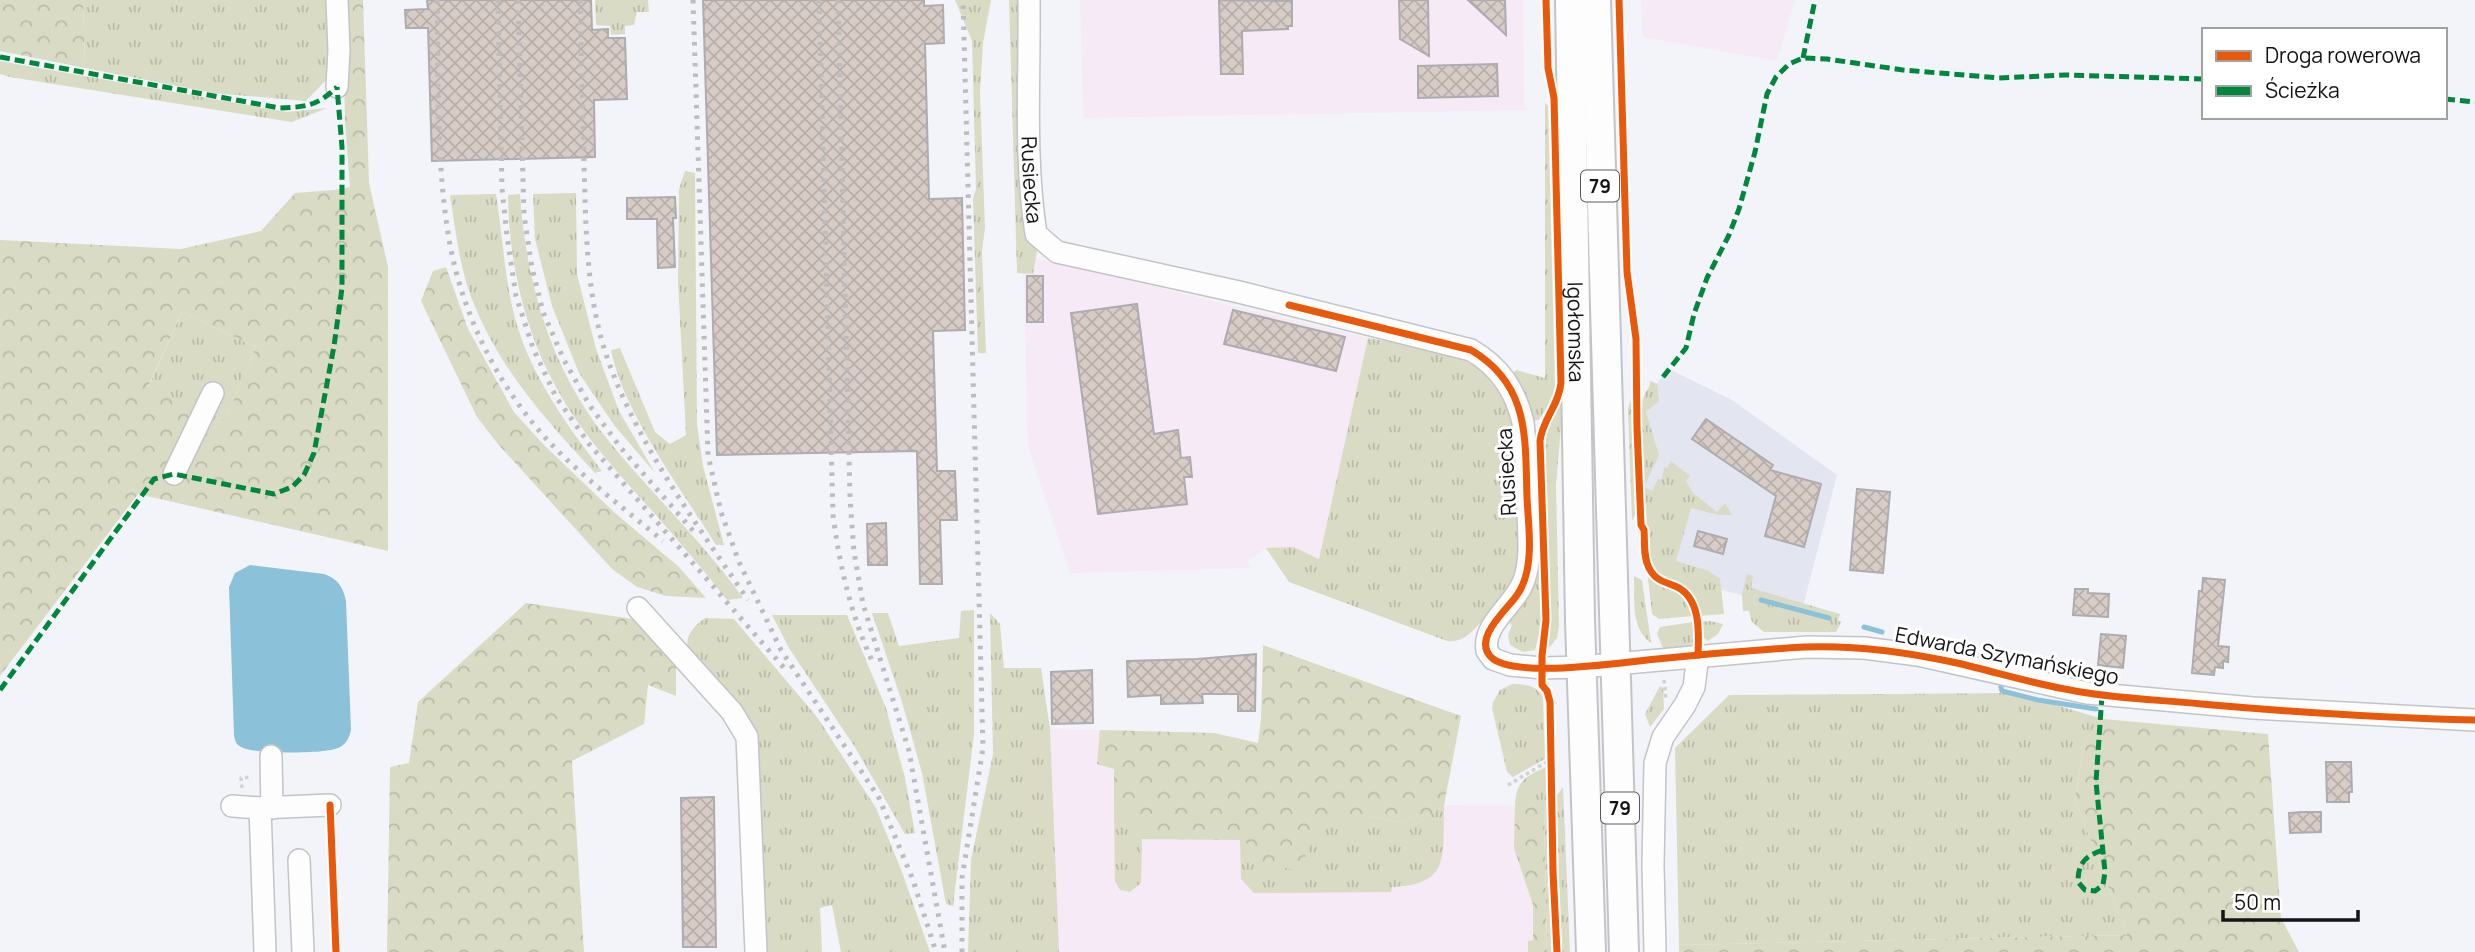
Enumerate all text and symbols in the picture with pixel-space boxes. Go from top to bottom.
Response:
legend [2202,28,2447,119]
text: Droga rowerowa [2265,41,2421,69]
text: Ścieżka [2265,76,2340,104]
street label: Rusiecka [1016,136,1049,225]
road number: 79 [1581,170,1619,202]
street label: Igołomska [1562,281,1591,382]
street label: Rusiecka [1490,428,1522,517]
street label: Edwarda Szymańskiego [1893,620,2121,690]
road number: 79 [1601,792,1639,824]
scale bar [2223,878,2358,922]
text: 50 m [2234,888,2281,916]

